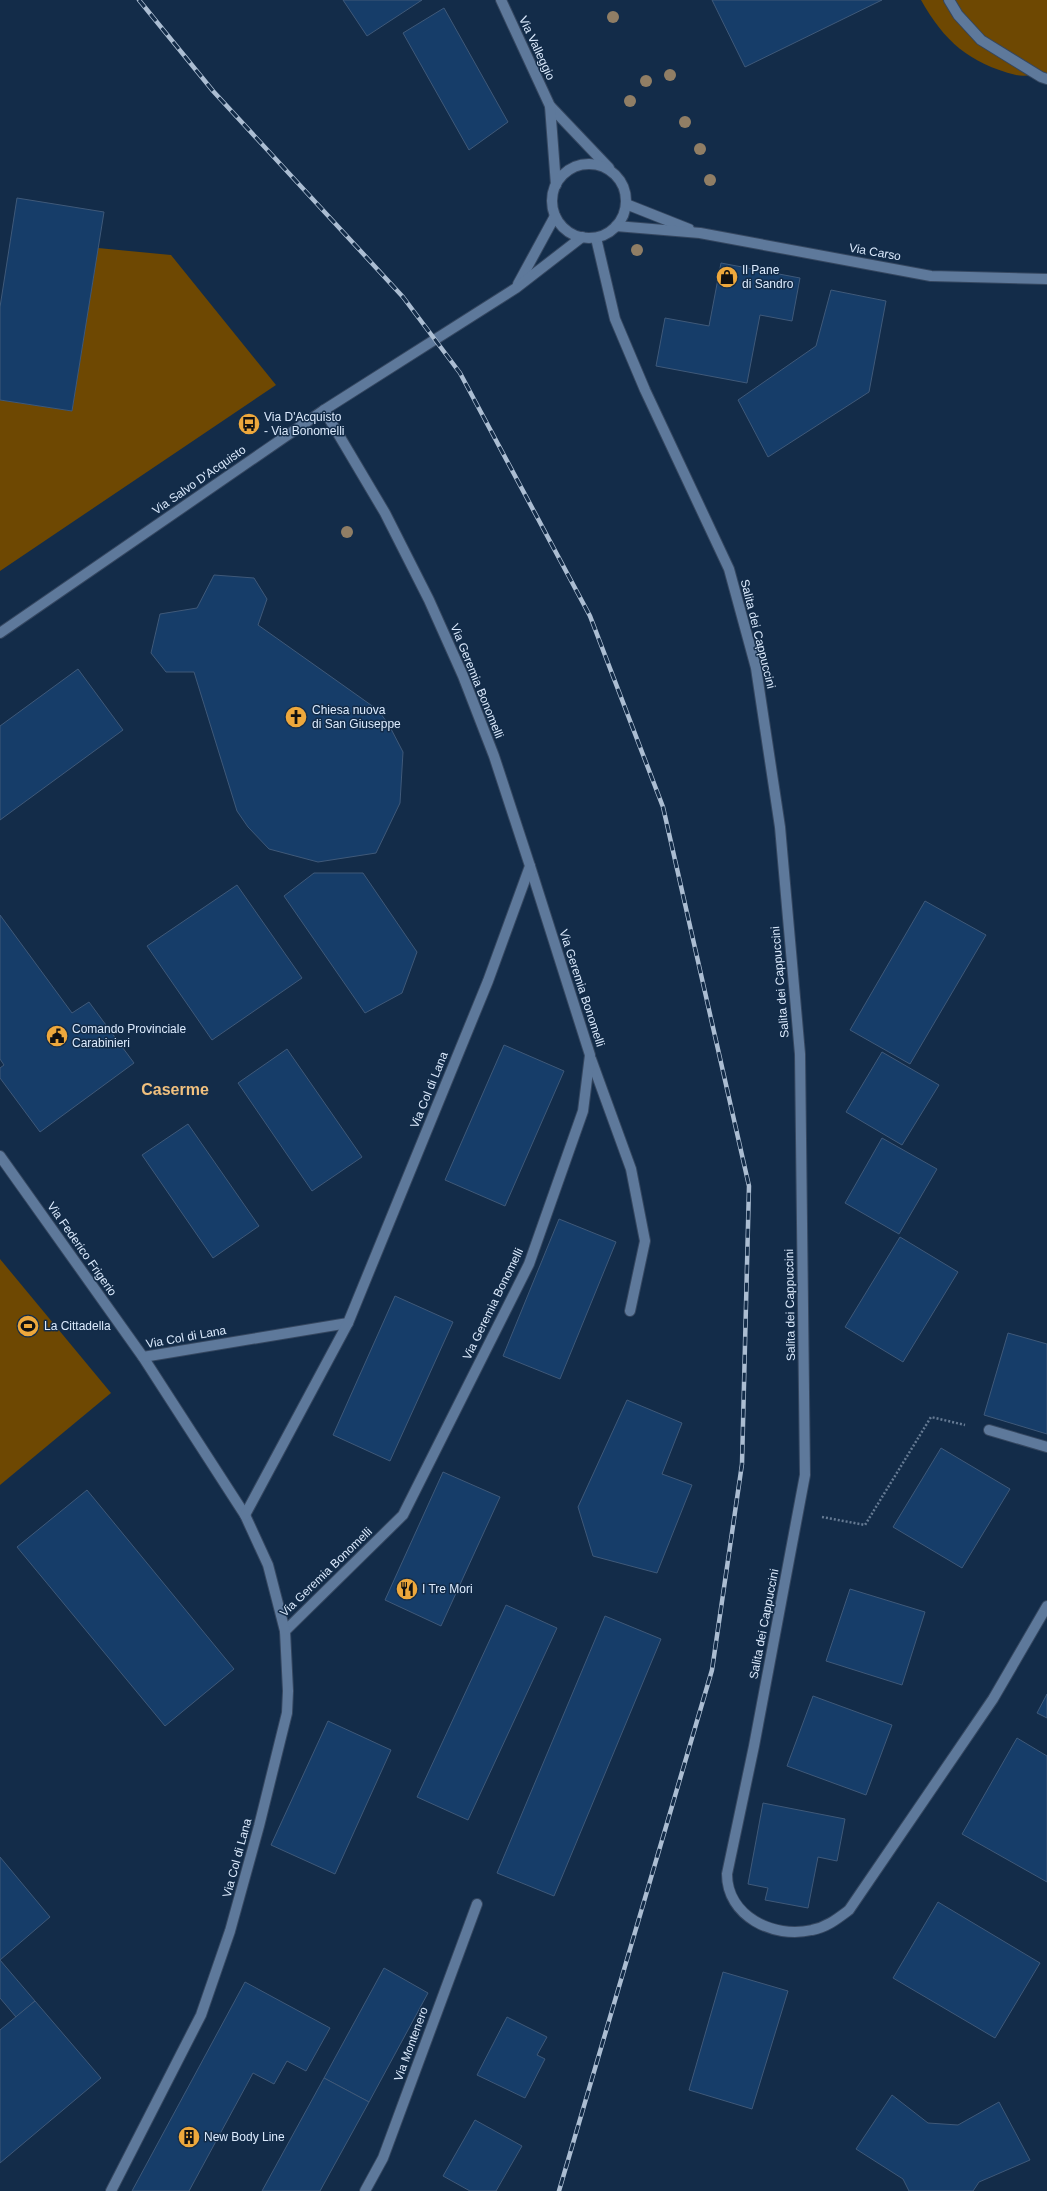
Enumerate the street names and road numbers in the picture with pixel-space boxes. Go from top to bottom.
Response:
street label: Via Valleggio [516,14,558,82]
street label: Via Carso [848,241,902,264]
street label: Via Salvo D'Acquisto [150,442,249,518]
street label: Salita dei Cappuccini [738,578,778,690]
street label: Via Geremia Bonomelli [448,622,506,740]
street label: Salita dei Cappuccini [768,926,792,1038]
street label: Via Geremia Bonomelli [556,928,608,1048]
street label: Via Col di Lana [407,1049,451,1130]
street label: Via Federico Frigerio [44,1199,120,1299]
street label: Via Geremia Bonomelli [460,1246,526,1362]
street label: Salita dei Cappuccini [782,1249,798,1361]
street label: Via Col di Lana [145,1323,228,1351]
street label: Via Geremia Bonomelli [277,1524,375,1620]
street label: Salita dei Cappuccini [746,1568,782,1680]
street label: Via Col di Lana [220,1817,254,1899]
street label: Via Montenero [391,2005,431,2083]

